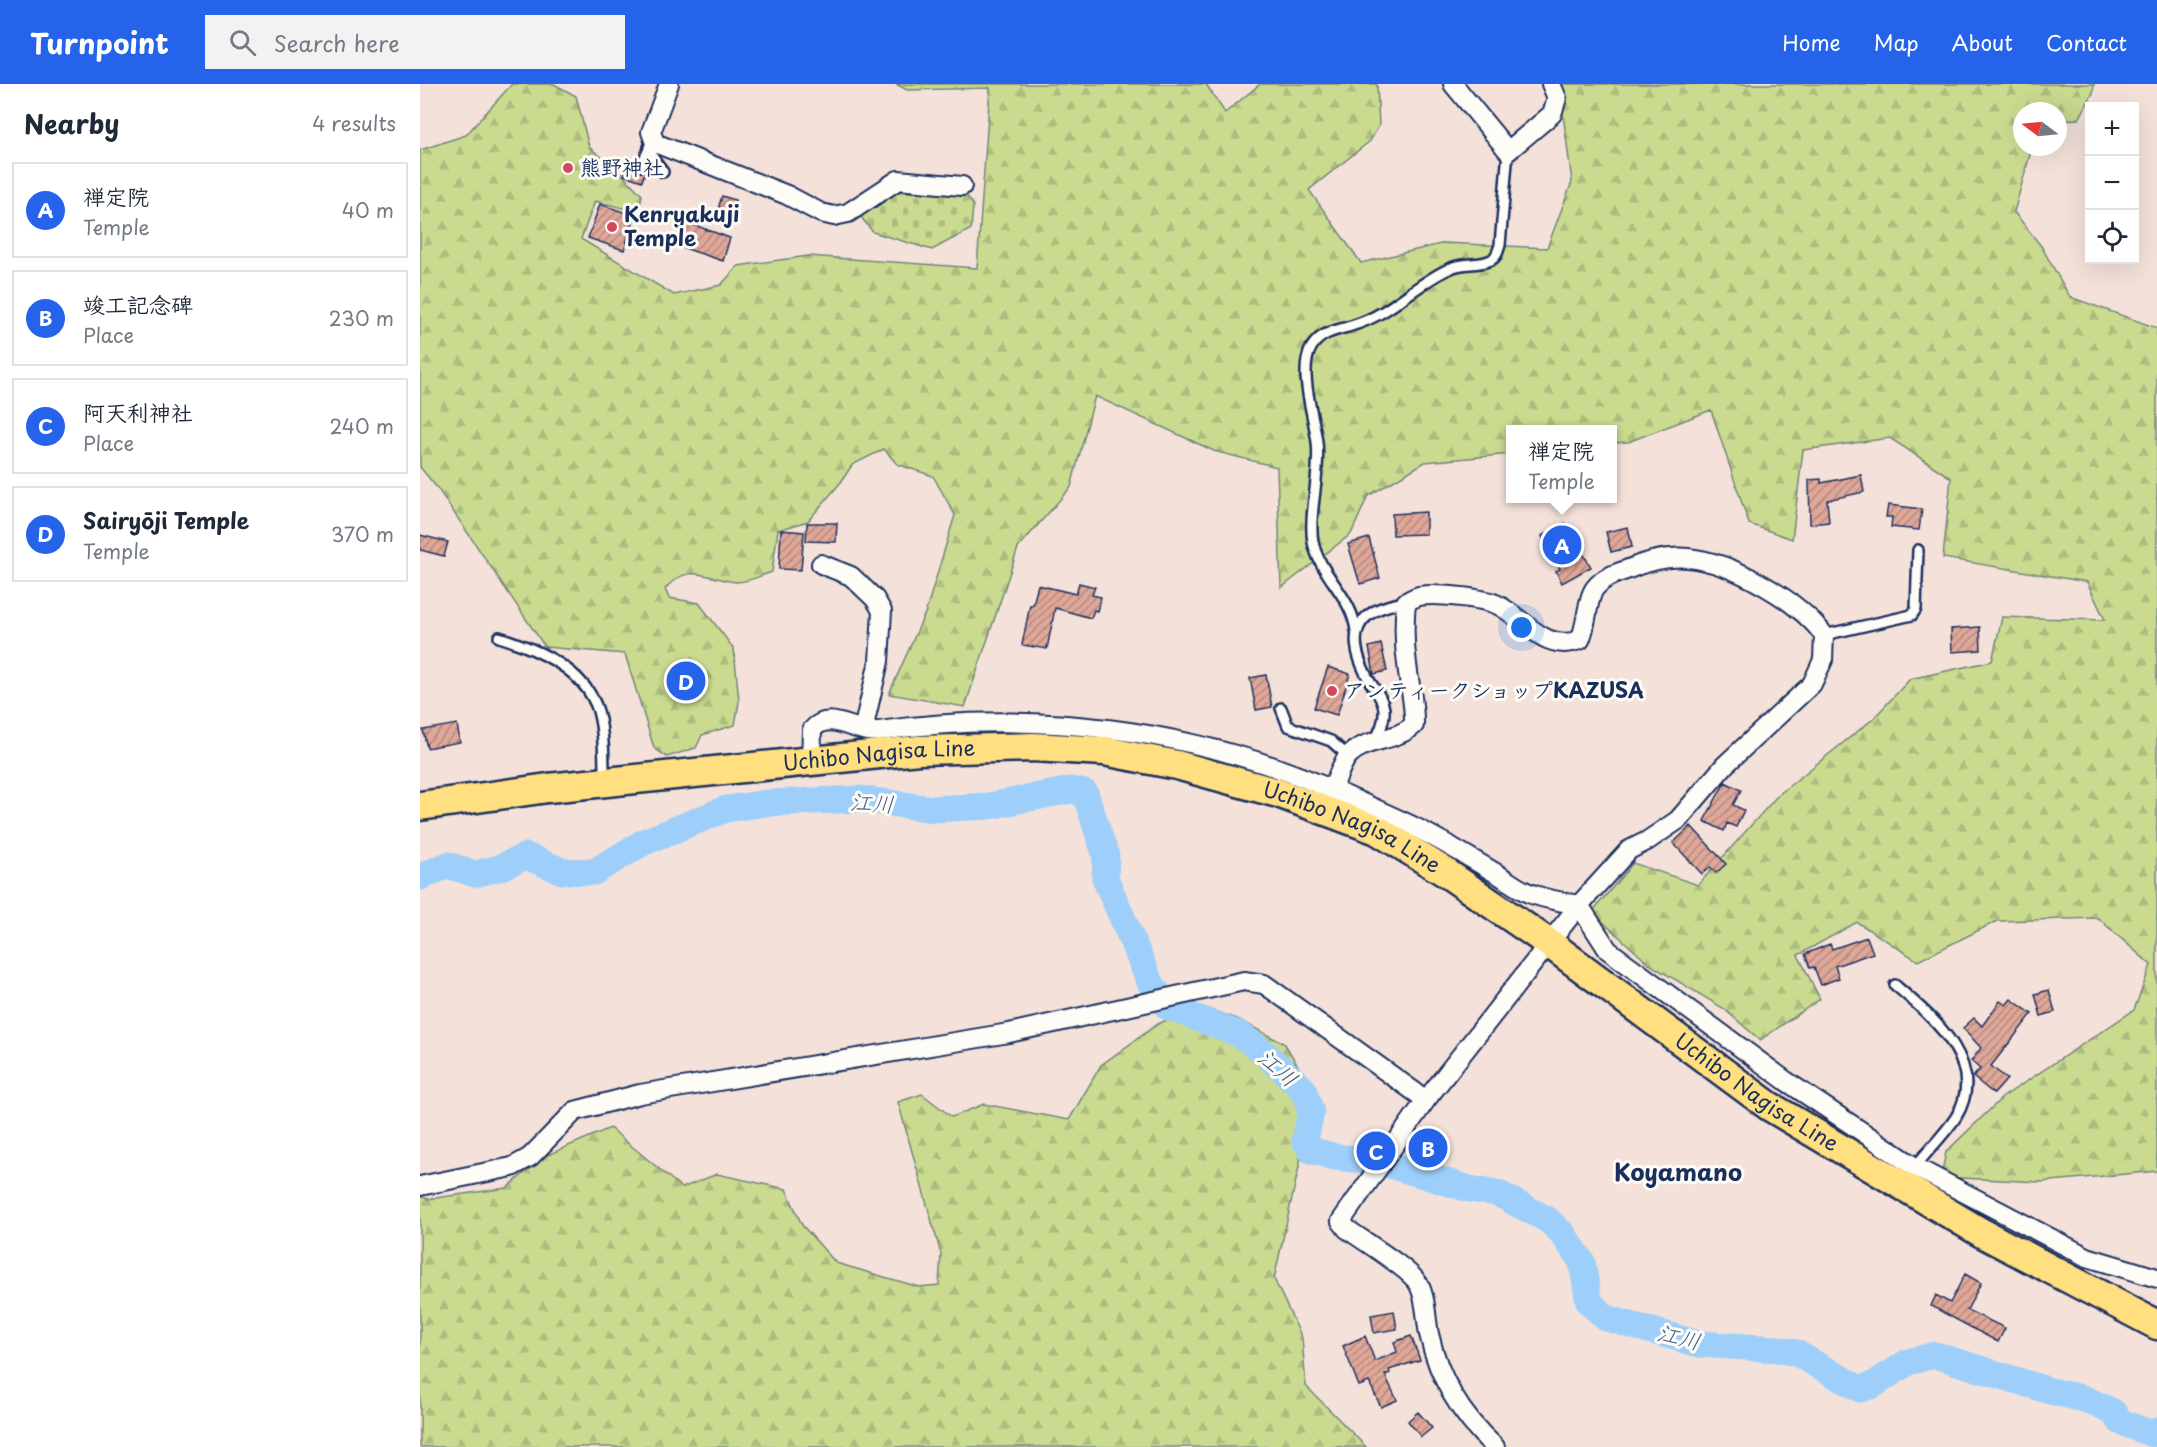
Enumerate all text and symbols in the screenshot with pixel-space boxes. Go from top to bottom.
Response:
search box [205,15,625,69]
text: Turnpoint [30,21,169,64]
icon: search [226,26,259,59]
text: Search here [274,26,400,59]
text: Home [1782,26,1841,58]
text: Map [1874,26,1919,58]
text: About [1952,26,2013,58]
text: Contact [2046,26,2127,58]
north arrow [2013,102,2067,156]
map controls [2085,102,2139,264]
button: + [2085,102,2139,156]
text: Nearby [24,104,119,143]
text: 4 results [312,108,396,138]
place label: 熊野神社 [580,150,664,182]
button: − [2085,156,2139,210]
marker: 熊野神社 [561,161,575,175]
text: 禅定院 [83,179,149,212]
text: A [38,195,53,225]
text: 40 m [342,195,394,225]
place label: Kenryakuji Temple [624,197,740,253]
button: locate [2085,210,2139,264]
text: Temple [83,212,150,242]
marker: Kenryakuji Temple [605,220,619,234]
text: 竣工記念碑 [83,287,193,320]
text: B [39,303,52,333]
text: 230 m [329,303,394,333]
text: Place [83,320,134,350]
text: 阿天利神社 [83,395,193,428]
text: C [38,411,53,441]
text: 240 m [329,411,394,441]
popup [1506,425,1617,503]
text: Place [83,428,134,458]
text: 禅定院 [1528,433,1594,466]
text: Temple [1528,466,1595,496]
text: Sairyōji Temple [83,503,249,536]
text: D [38,519,53,549]
text: 370 m [331,519,394,549]
pin: A [1542,522,1582,568]
text: Temple [83,536,150,566]
your location [1507,613,1536,642]
pin: D [666,658,706,704]
place label: アンティークショップKAZUSA [1344,673,1644,705]
marker: アンティークショップKAZUSA [1325,684,1339,698]
street label: Uchibo Nagisa Line [781,731,976,778]
street label: Uchibo Nagisa Line [1260,772,1448,880]
water label: 江川 [849,784,895,819]
street label: Uchibo Nagisa Line [1669,1024,1846,1158]
water label: 江川 [1252,1040,1306,1094]
pin: B [1408,1126,1448,1170]
pin: C [1356,1128,1396,1174]
district label: Koyamano [1614,1153,1742,1189]
water label: 江川 [1654,1314,1705,1357]

